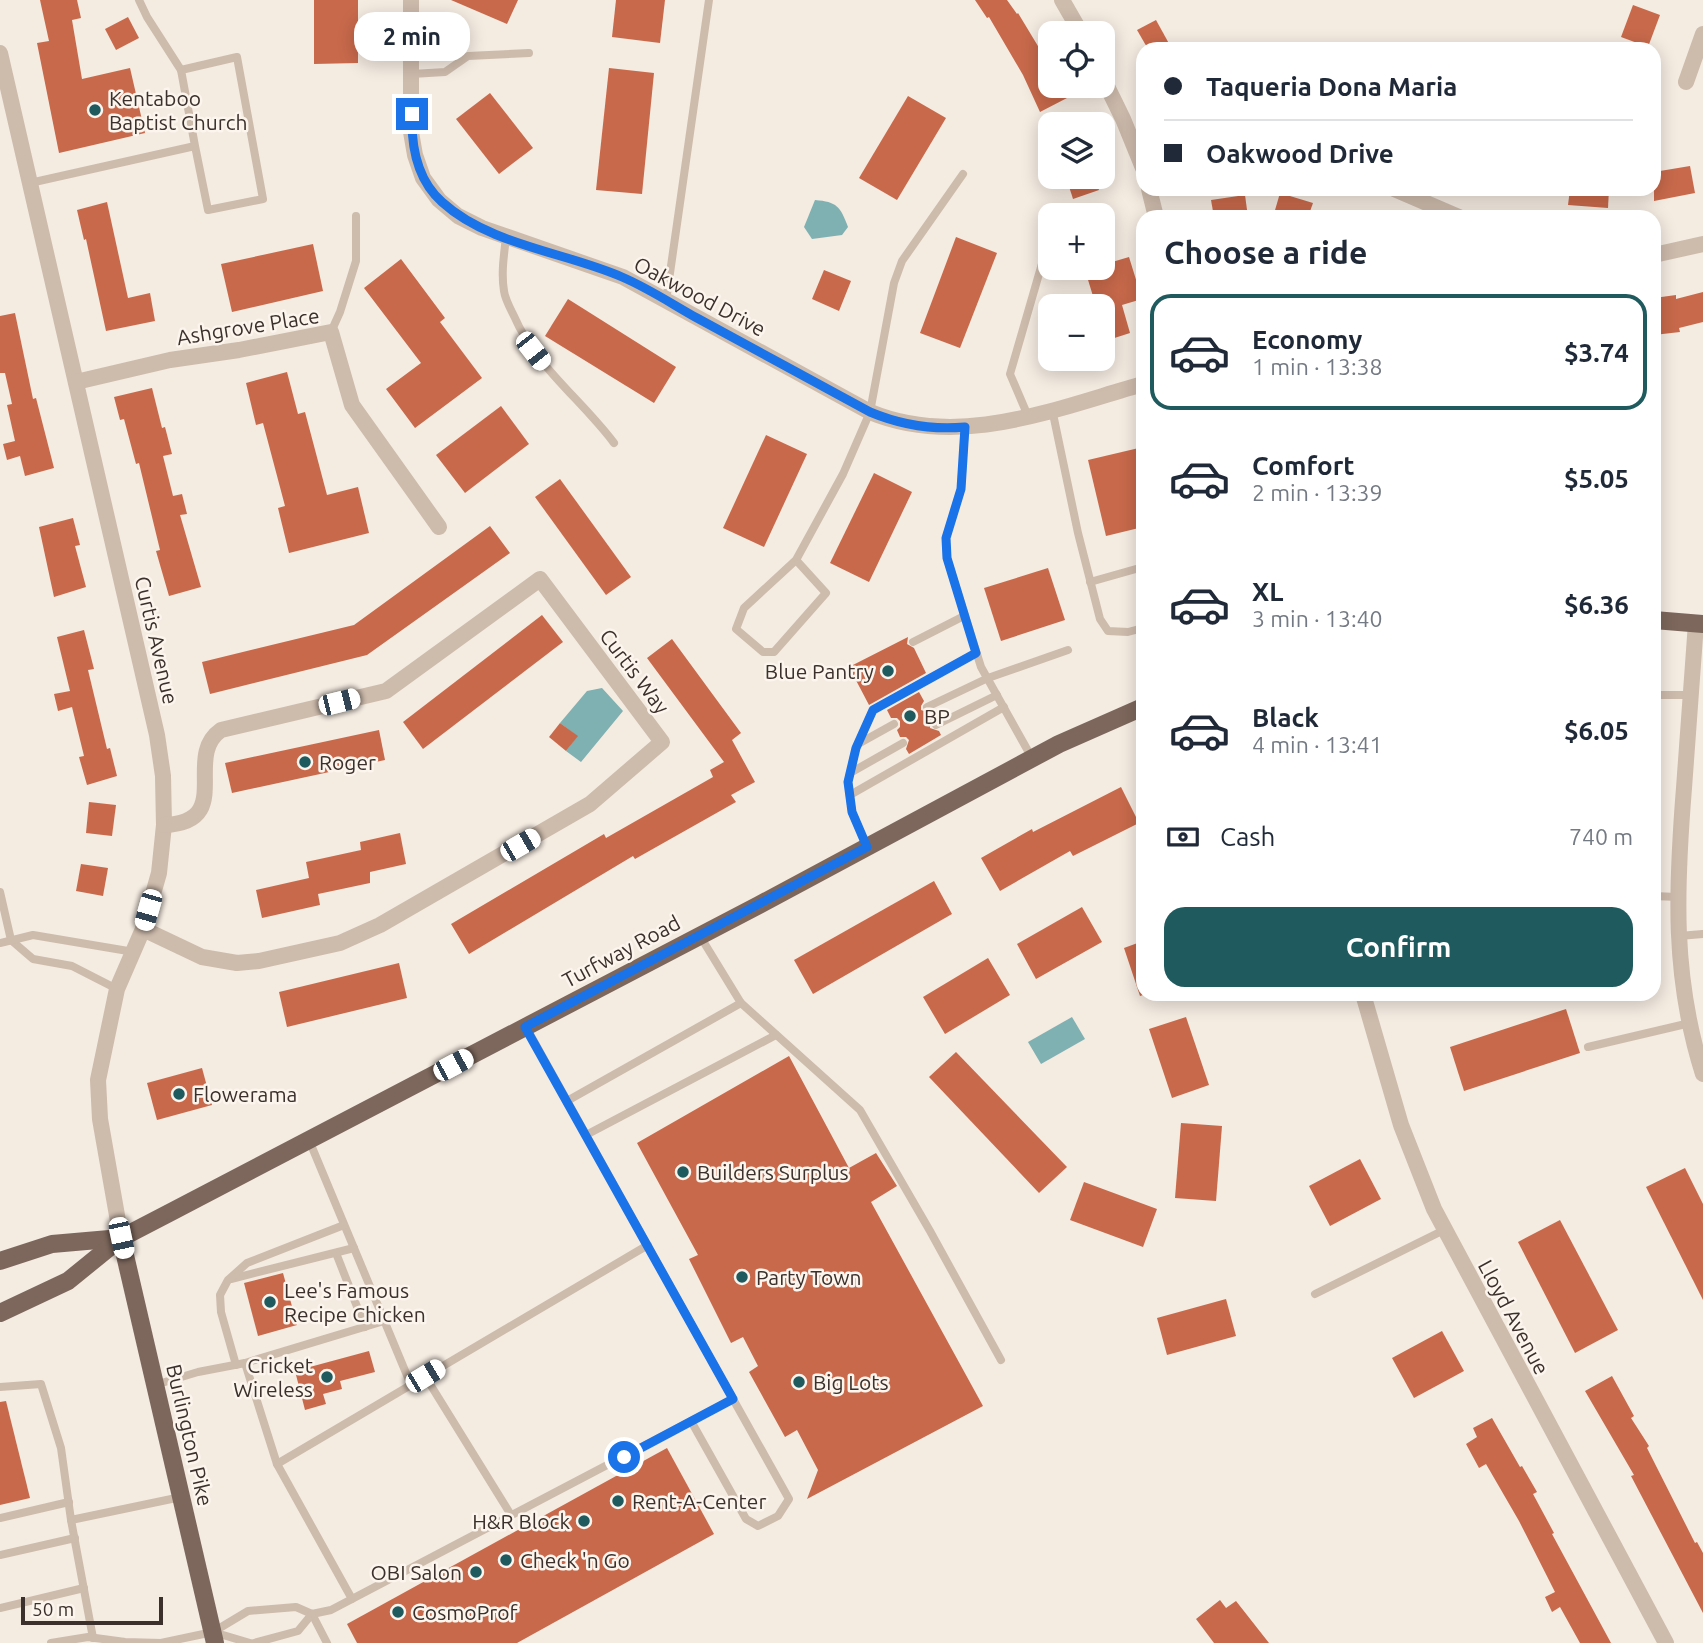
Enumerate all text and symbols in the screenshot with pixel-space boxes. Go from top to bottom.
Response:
callout: 2 min [354,12,470,61]
map controls [1038,21,1115,371]
button: locate [1038,21,1115,98]
text: 2 min [383,24,441,49]
text: Taqueria Dona Maria [1206,72,1457,101]
place label: Kentaboo Baptist Church [109,86,248,134]
route end [396,98,428,130]
marker: Kentaboo Baptist Church [87,102,103,118]
button: layers [1038,112,1115,189]
text: Oakwood Drive [1206,139,1394,168]
button: + [1038,203,1115,280]
text: Choose a ride [1164,234,1367,270]
street label: Oakwood Drive [630,251,770,341]
button: − [1038,294,1115,371]
street label: Ashgrove Place [175,303,321,349]
icon: car [1168,321,1231,384]
text: Economy [1252,325,1362,354]
car [512,328,555,374]
text: $3.74 [1564,338,1629,367]
text: 1 min · 13:38 [1252,354,1383,379]
icon: car [1168,447,1231,510]
text: Comfort [1252,451,1355,480]
text: $5.05 [1564,464,1629,493]
text: 2 min · 13:39 [1252,480,1383,505]
icon: car [1168,573,1231,636]
street label: Curtis Avenue [131,574,183,706]
text: XL [1252,577,1283,606]
text: $6.36 [1564,590,1629,619]
text: 3 min · 13:40 [1252,606,1383,631]
street label: Curtis Way [595,624,675,718]
place label: Blue Pantry [765,659,874,683]
marker: Blue Pantry [880,663,896,679]
car [317,687,362,717]
icon: car [1168,699,1231,762]
text: Black [1252,703,1319,732]
place label: BP [924,704,950,728]
marker: BP [902,708,918,724]
text: $6.05 [1564,716,1629,745]
text: 4 min · 13:41 [1252,732,1383,757]
place label: Roger [319,750,376,774]
marker: Roger [297,754,313,770]
icon: cash [1164,818,1202,856]
text: Cash [1220,822,1275,851]
text: 740 m [1569,824,1633,849]
car [497,825,544,865]
car [133,887,164,933]
button: Confirm [1164,907,1633,987]
street label: Turfway Road [558,910,684,992]
car [430,1046,477,1084]
place label: Flowerama [193,1082,297,1106]
marker: Flowerama [171,1086,187,1102]
place label: Builders Surplus [697,1160,849,1184]
marker: Builders Surplus [675,1164,691,1180]
car [107,1215,136,1261]
street label: Lloyd Avenue [1474,1256,1554,1378]
place label: Party Town [756,1265,862,1289]
marker: Party Town [734,1269,750,1285]
place label: Lee's Famous Recipe Chicken [284,1278,426,1326]
marker: Lee's Famous Recipe Chicken [262,1294,278,1310]
place label: Cricket Wireless [233,1353,313,1401]
car [402,1356,449,1396]
street label: Burlington Pike [162,1362,218,1508]
marker: Cricket Wireless [319,1369,335,1385]
place label: Big Lots [813,1370,889,1394]
marker: Big Lots [791,1374,807,1390]
route start [608,1441,640,1473]
place label: Rent-A-Center [632,1489,766,1513]
marker: Rent-A-Center [610,1493,626,1509]
place label: H&R Block [472,1509,570,1533]
marker: H&R Block [576,1513,592,1529]
place label: Check 'n Go [520,1548,630,1572]
marker: Check 'n Go [498,1552,514,1568]
place label: OBI Salon [371,1560,462,1584]
marker: OBI Salon [468,1564,484,1580]
scale bar [21,1594,163,1626]
text: 50 m [32,1598,74,1620]
place label: CosmoProf [412,1600,518,1624]
marker: CosmoProf [390,1604,406,1620]

